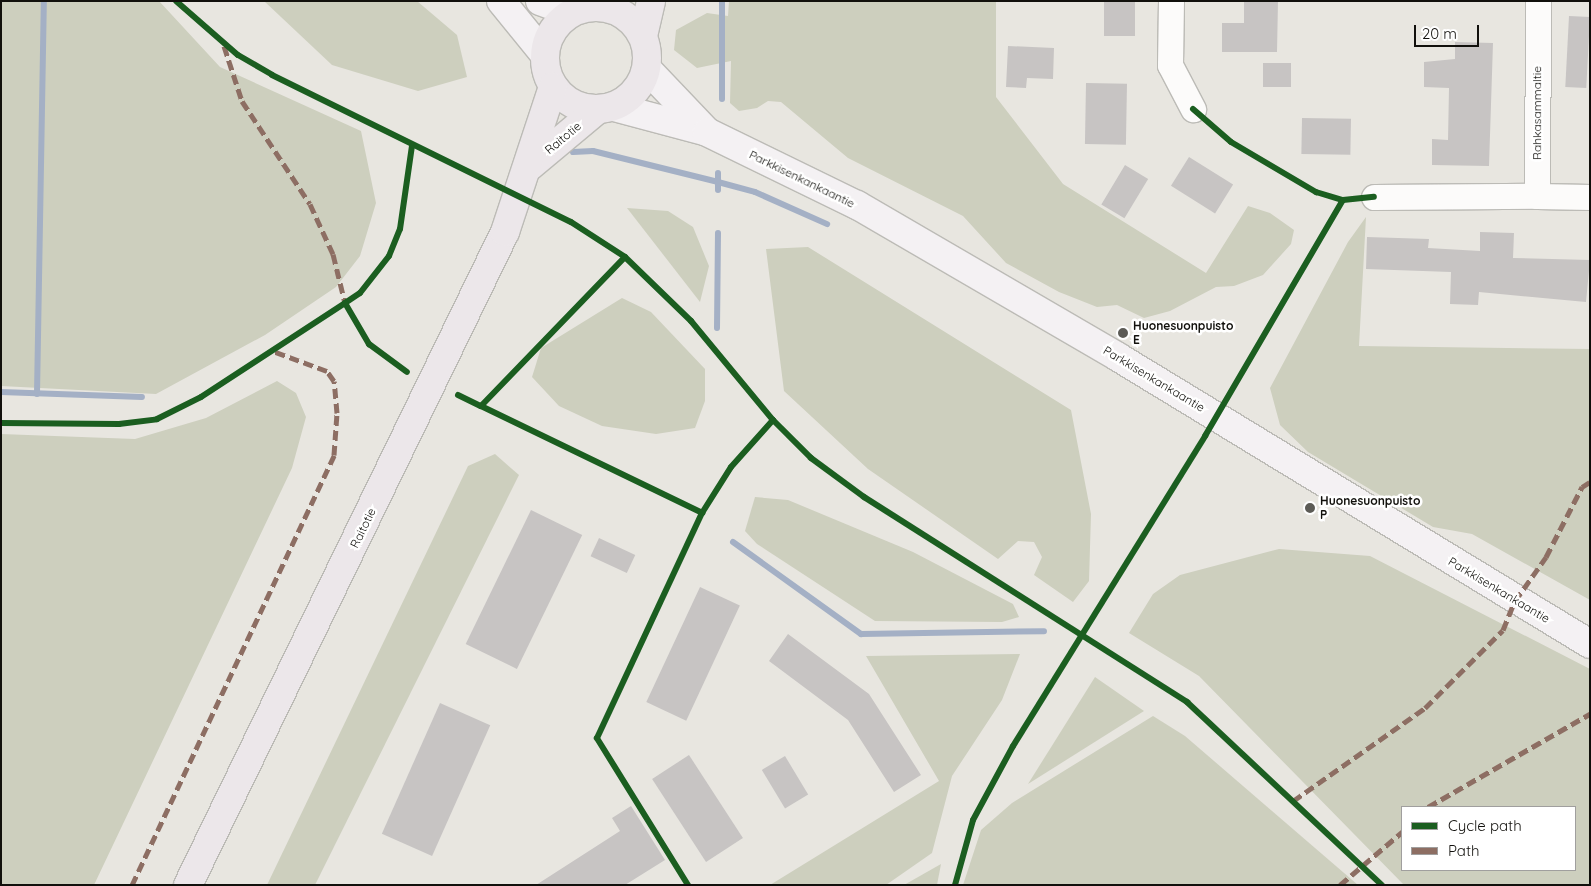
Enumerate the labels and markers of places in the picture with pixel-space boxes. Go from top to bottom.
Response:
place label: Huonesuonpuisto E [1133,319,1233,347]
marker: Huonesuonpuisto E [1117,327,1129,339]
place label: Huonesuonpuisto P [1320,494,1420,522]
marker: Huonesuonpuisto P [1304,502,1316,514]

